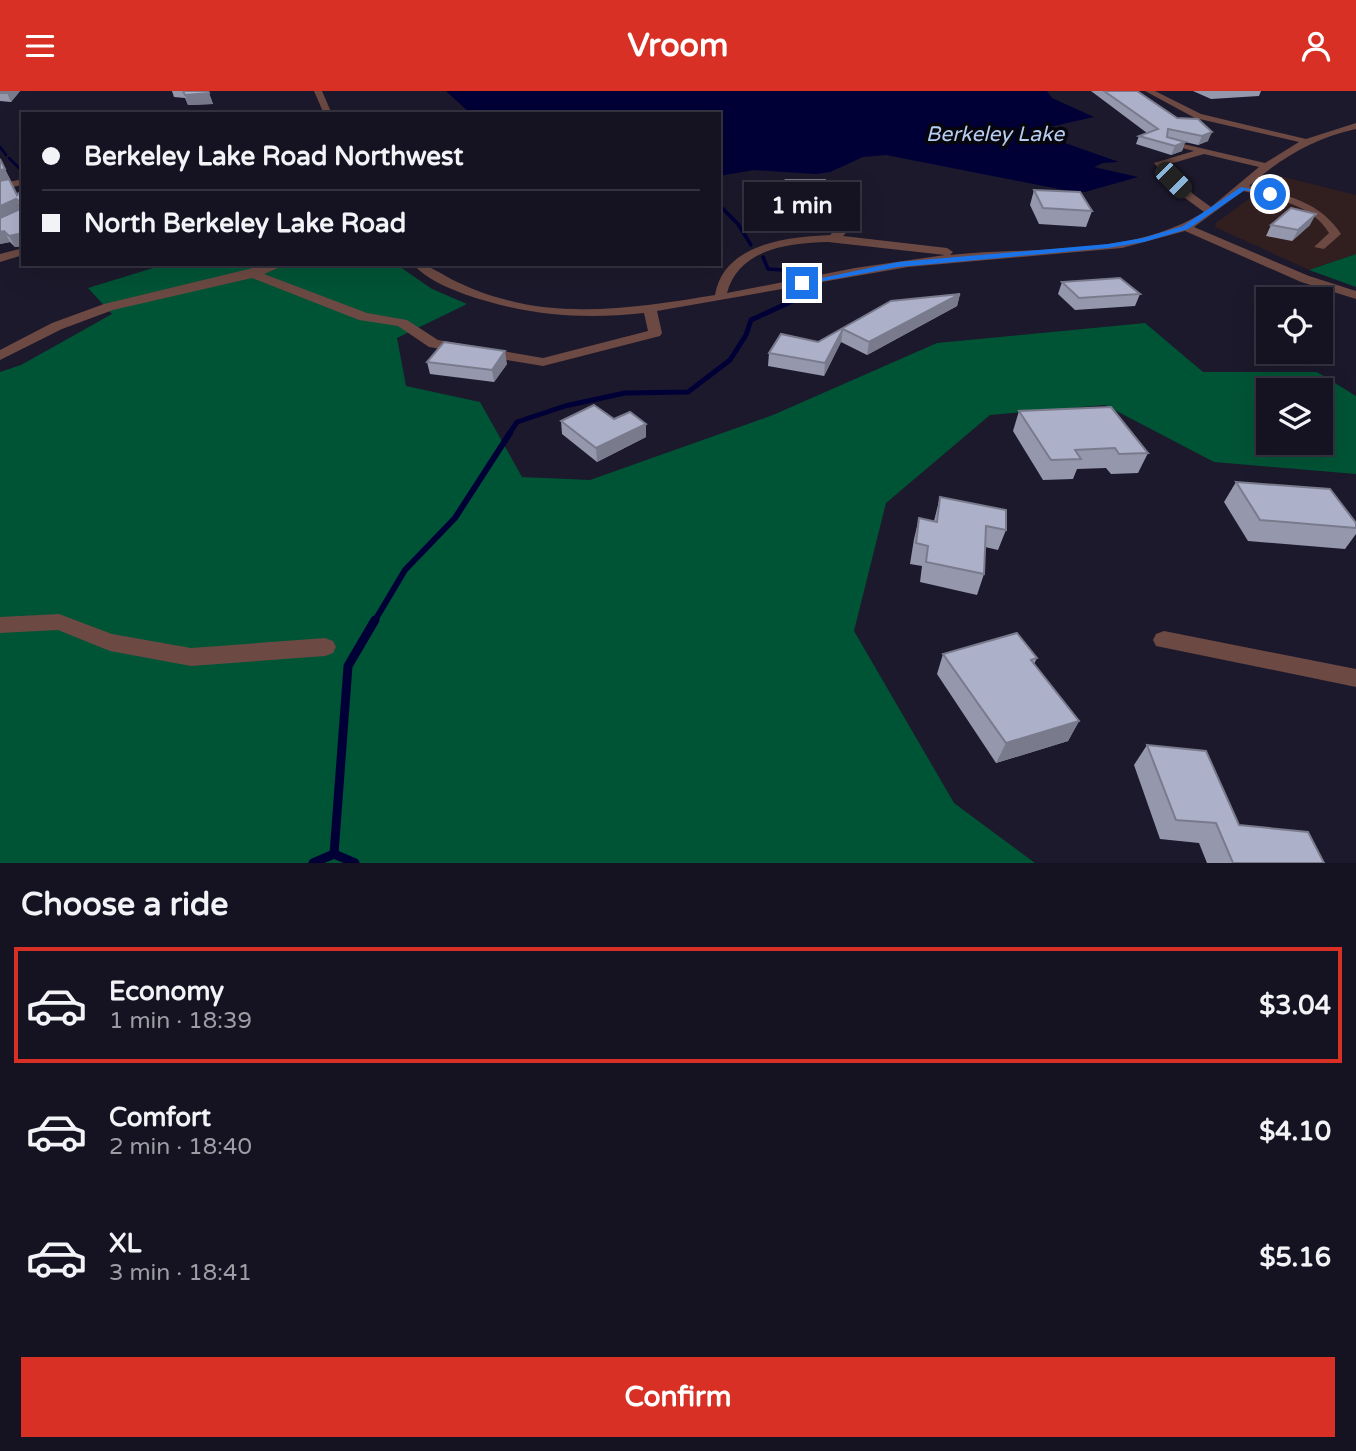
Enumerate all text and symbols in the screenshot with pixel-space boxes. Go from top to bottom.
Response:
icon: menu [21,27,59,65]
text: Vroom [628,27,728,65]
icon: person [1297,27,1335,65]
water label: Berkeley Lake [926,122,1065,147]
text: Berkeley Lake Road Northwest [84,141,463,172]
car [1151,158,1196,202]
route start [1254,178,1286,210]
callout: 1 min [744,181,860,231]
text: 1 min [771,192,833,220]
text: North Berkeley Lake Road [84,208,406,239]
route end [786,267,818,299]
map controls [1256,287,1333,455]
button: locate [1256,287,1333,364]
button: layers [1256,378,1333,455]
text: Choose a ride [21,886,228,924]
icon: car [25,974,88,1037]
text: Economy [109,976,224,1007]
text: $3.04 [1259,990,1331,1021]
text: 1 min · 18:39 [109,1007,252,1035]
icon: car [25,1100,88,1163]
text: Comfort [109,1102,211,1133]
text: $4.10 [1259,1116,1331,1147]
text: 2 min · 18:40 [109,1133,252,1161]
icon: car [25,1226,88,1289]
text: XL [109,1228,141,1259]
text: $5.16 [1259,1242,1331,1273]
text: 3 min · 18:41 [109,1259,252,1287]
button: Confirm [21,1357,1335,1437]

